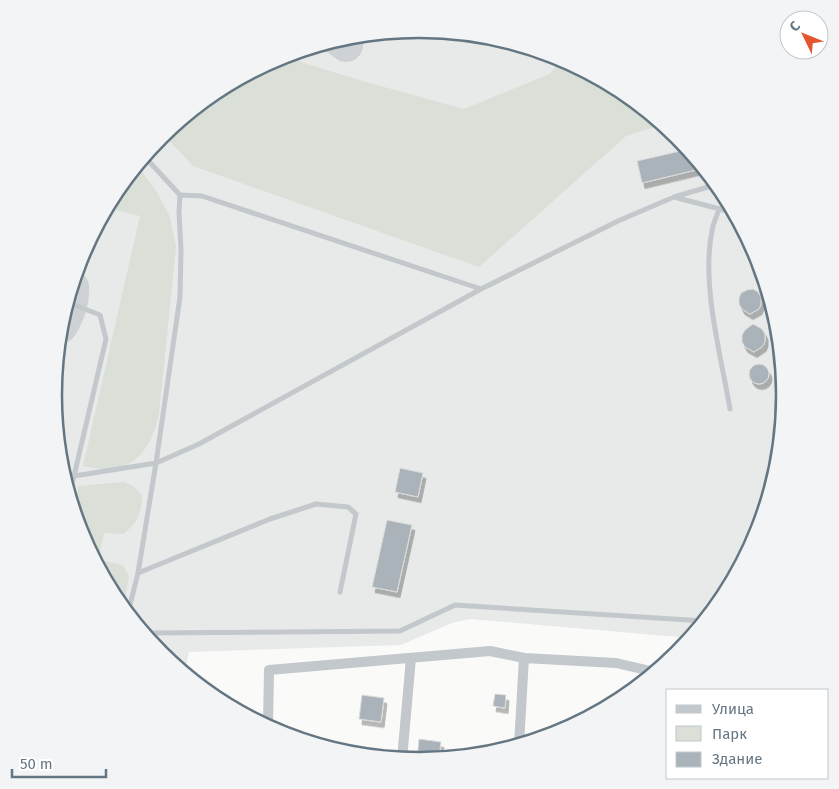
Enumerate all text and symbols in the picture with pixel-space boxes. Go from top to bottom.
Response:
north arrow [779,10,829,60]
text: С [786,18,804,35]
legend [666,689,829,779]
text: Улица [712,700,754,718]
text: Парк [712,725,747,743]
scale bar [12,746,106,778]
text: Здание [712,750,762,768]
text: 50 m [20,755,53,773]

